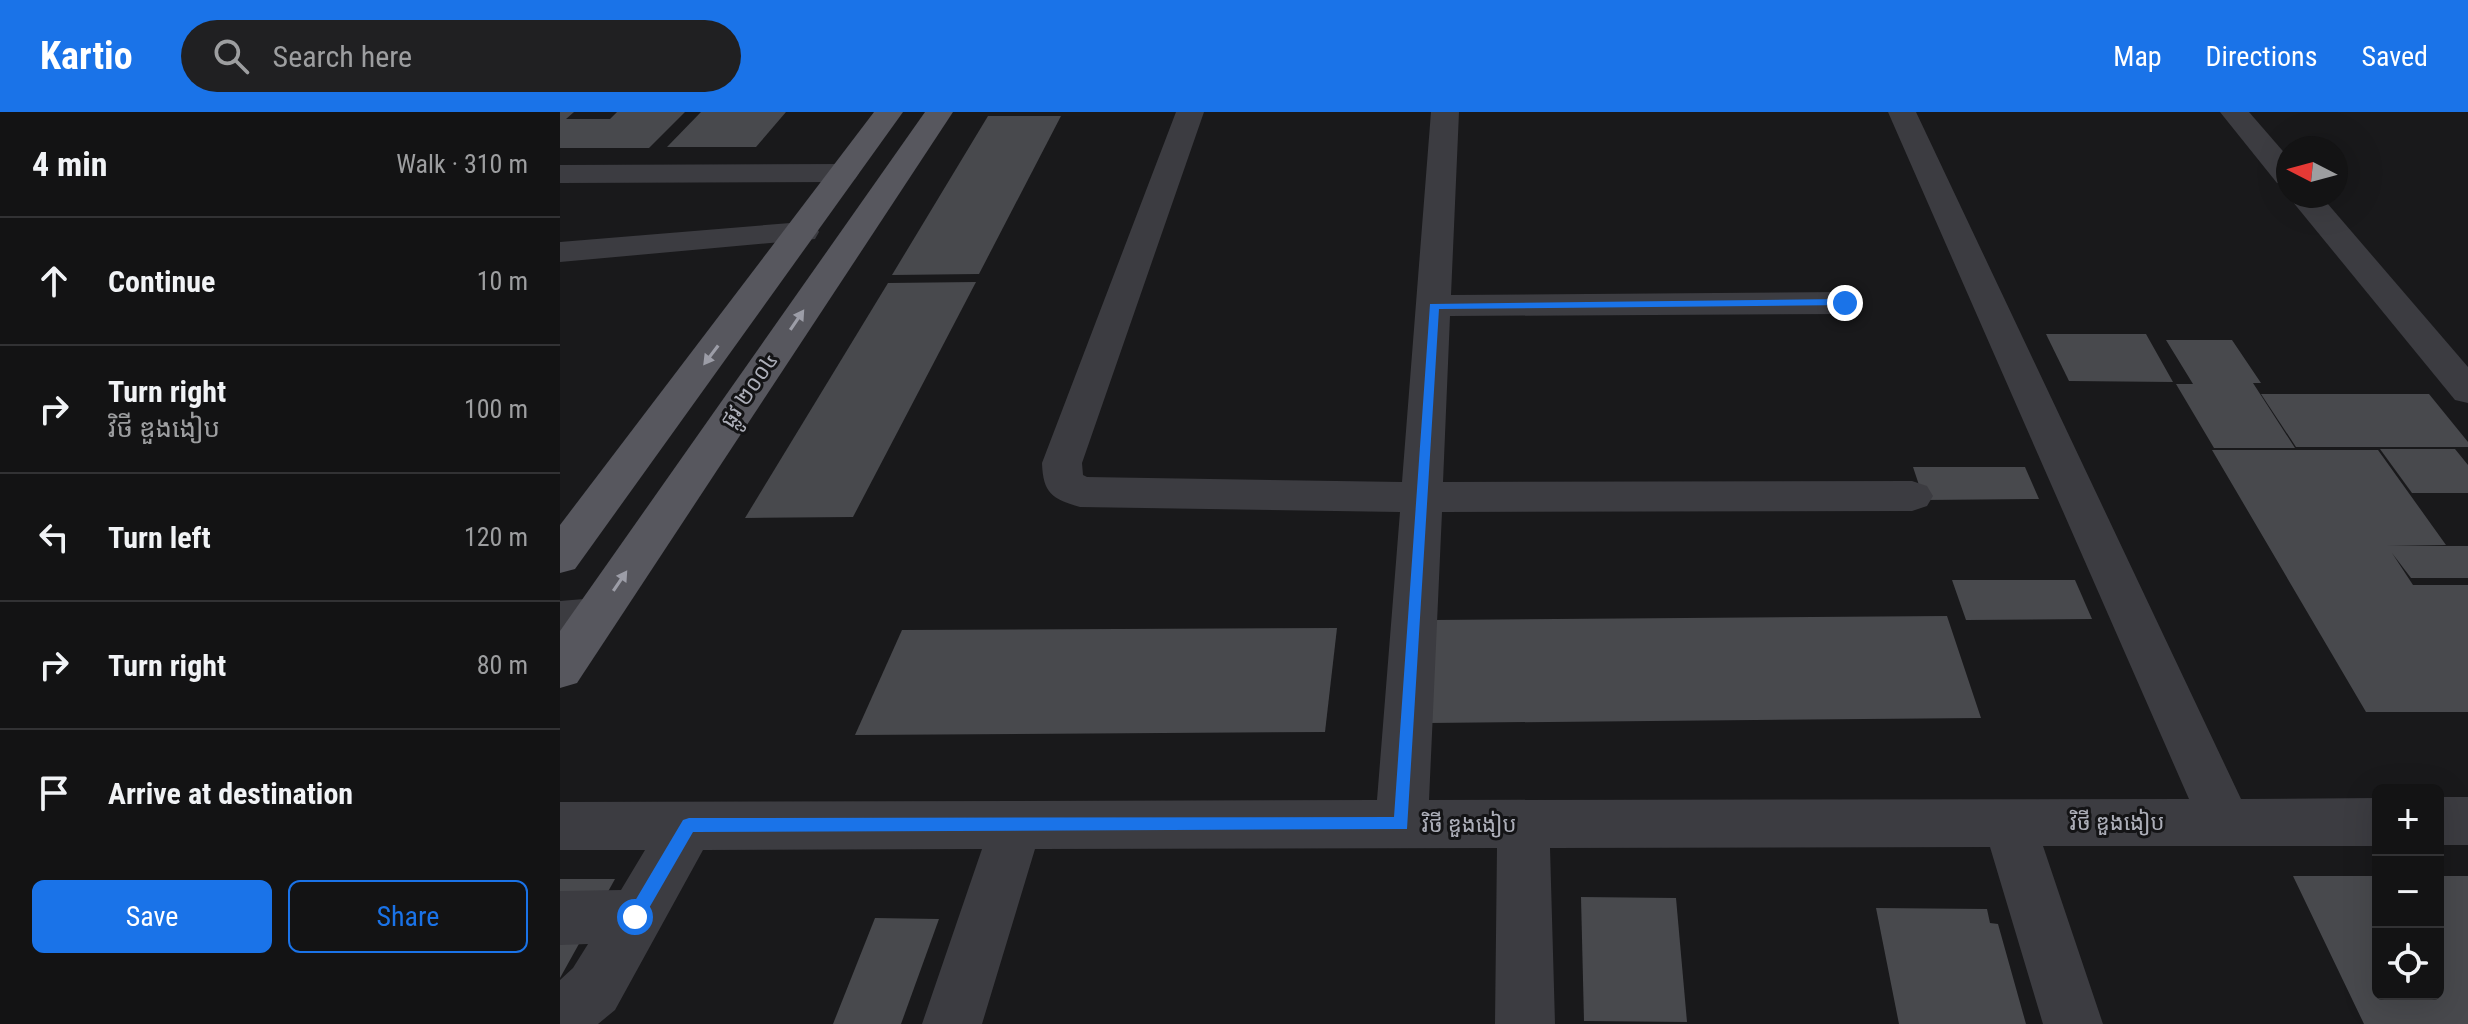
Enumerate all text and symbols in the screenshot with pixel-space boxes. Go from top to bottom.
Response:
search box [181,20,741,92]
text: Kartio [40,34,133,78]
icon: search [209,34,253,78]
text: Search here [273,39,412,74]
text: Map [2113,40,2162,73]
text: Directions [2206,40,2317,73]
text: Saved [2361,40,2428,73]
north arrow [2276,136,2348,208]
text: 4 min [32,144,108,184]
text: Walk · 310 m [396,149,528,179]
icon: ahead [32,259,76,303]
text: Continue [108,264,215,299]
text: 10 m [477,266,528,296]
route end [1827,285,1863,321]
one-way arrow [789,309,804,331]
one-way arrow [703,345,719,366]
street label: ផ្លូវ ២០០៤ [715,348,789,436]
text: Turn right [108,374,226,409]
icon: right [32,387,76,431]
text: 100 m [464,394,528,424]
text: វិថី ឌួងងៀប [108,413,220,443]
icon: left [32,515,76,559]
text: Turn left [108,520,211,555]
text: 120 m [464,522,528,552]
one-way arrow [612,571,627,592]
icon: right [32,643,76,687]
text: Turn right [108,648,226,683]
text: 80 m [477,650,528,680]
icon: arrive [32,771,76,815]
text: Arrive at destination [108,776,353,811]
map controls [2372,784,2444,1000]
button: + [2372,784,2444,856]
street label: វិថី ឌួងងៀប [2069,808,2164,836]
street label: វិថី ឌួងងៀប [1421,810,1516,838]
button: − [2372,856,2444,928]
button: Save [32,880,272,953]
button: Share [288,880,528,953]
route start [617,899,653,935]
button: locate [2372,928,2444,1000]

